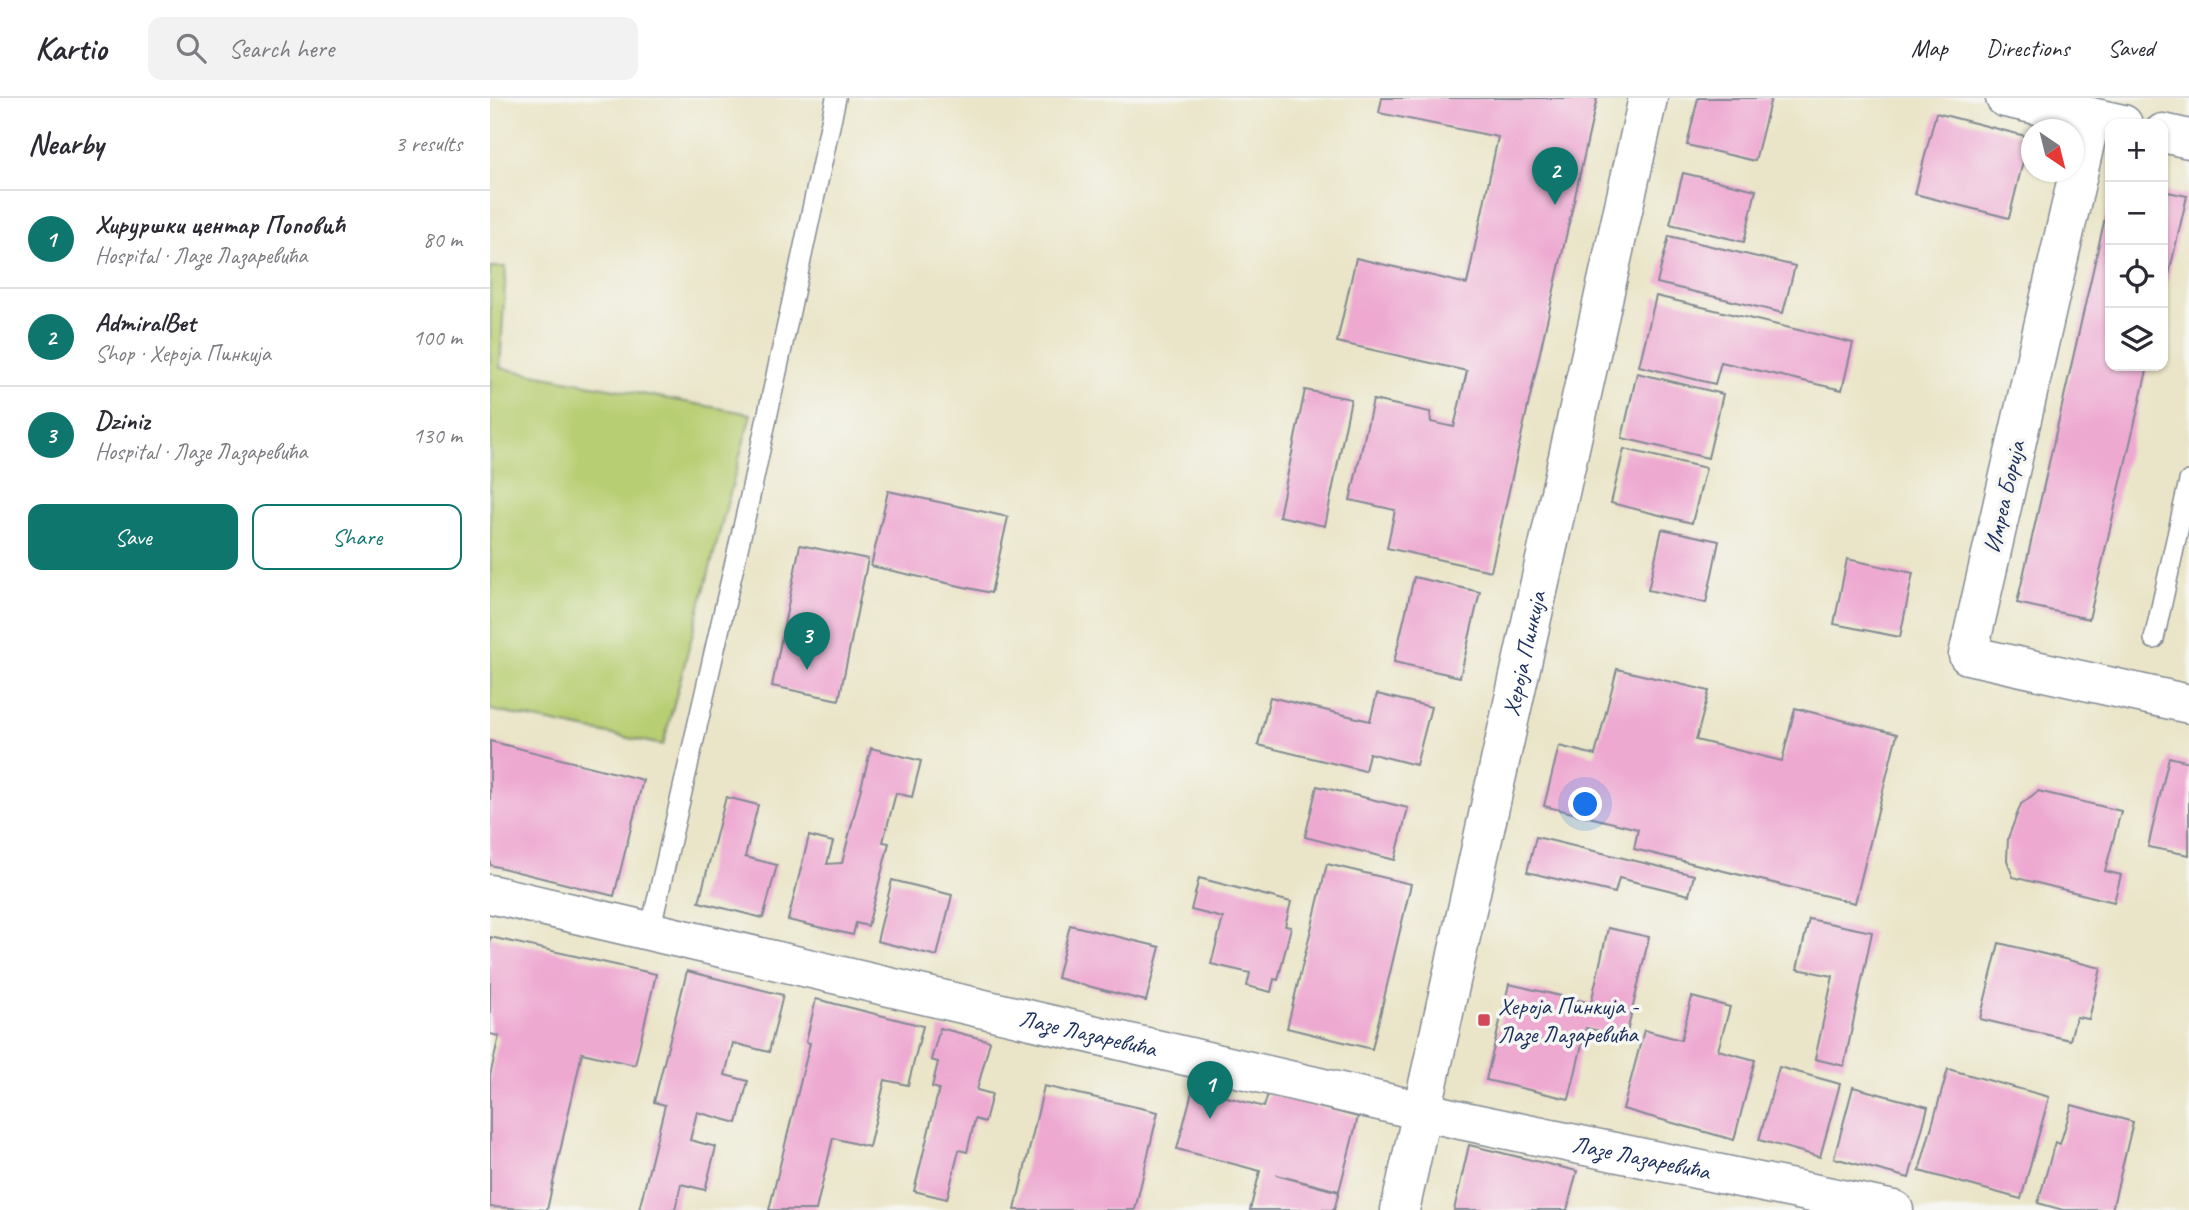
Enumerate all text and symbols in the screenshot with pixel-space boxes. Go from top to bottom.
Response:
search box [148,17,638,80]
text: Kartio [35,27,106,69]
icon: search [172,29,210,67]
text: Search here [228,32,334,65]
text: Map [1911,33,1948,63]
text: Directions [1986,33,2069,63]
text: Saved [2107,33,2154,63]
north arrow [2021,119,2084,182]
map controls [2105,119,2168,371]
button: + [2105,119,2168,182]
text: Nearby [28,125,104,163]
text: 3 results [395,129,462,158]
pin: 2 [1532,147,1578,205]
button: − [2105,182,2168,245]
text: Хируршки центар Поповић [95,208,345,241]
text: 1 [46,225,56,254]
text: 80 m [423,225,462,254]
text: Hospital · Лазе Лазаревића [95,241,307,270]
button: locate [2105,245,2168,308]
text: AdmiralBet [95,306,195,339]
button: layers [2105,308,2168,371]
text: 2 [46,323,56,352]
text: 100 m [413,323,462,352]
text: Shop · Хероја Пинкија [95,339,271,368]
text: Dziniz [95,404,150,437]
text: 3 [46,421,56,450]
text: 130 m [413,421,462,450]
text: Hospital · Лазе Лазаревића [95,437,307,466]
street label: Имреа Борија [1977,437,2032,556]
button: Save [28,504,238,570]
button: Share [252,504,462,570]
street label: Хероја Пинкија [1496,587,1553,719]
pin: 3 [784,612,830,670]
your location [1568,787,1602,821]
place label: Хероја Пинкија - Лазе Лазаревића [1498,991,1639,1050]
street label: Лазе Лазаревића [1016,1003,1161,1064]
marker: Хероја Пинкија - Лазе Лазаревића [1476,1012,1492,1028]
pin: 1 [1187,1061,1233,1119]
street label: Лазе Лазаревића [1570,1129,1714,1187]

